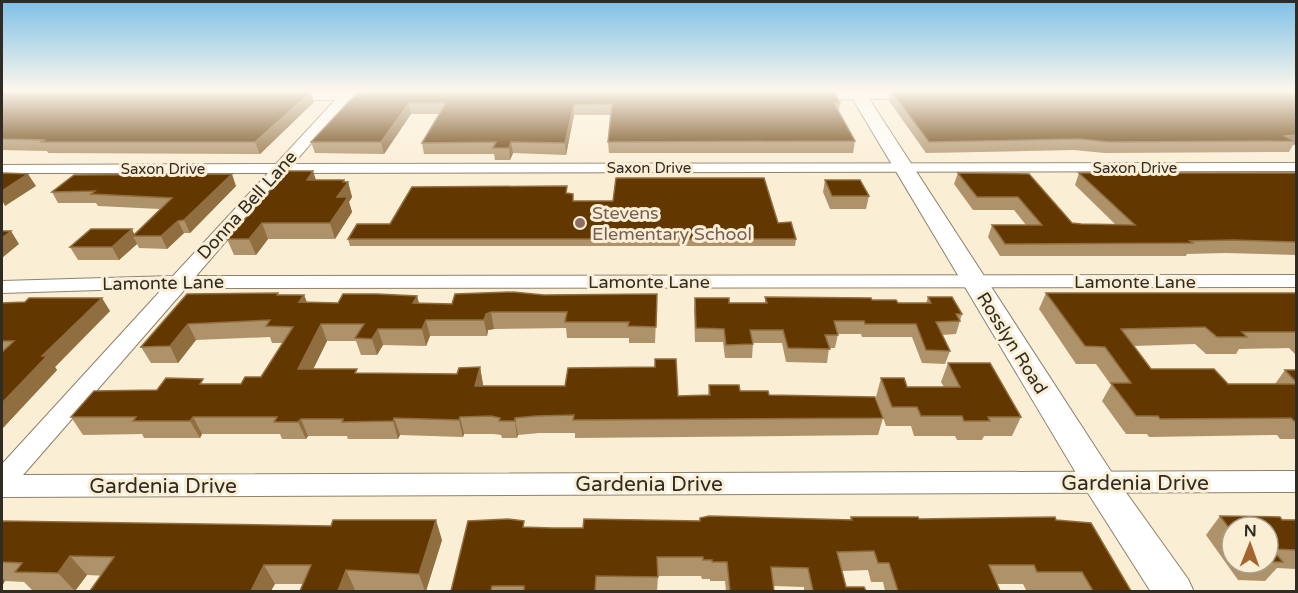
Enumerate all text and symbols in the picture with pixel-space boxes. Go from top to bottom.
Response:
street label: Donna Bell Lane [192,146,302,264]
street label: Saxon Drive [607,159,691,177]
street label: Saxon Drive [1093,159,1177,177]
street label: Saxon Drive [121,160,205,178]
place label: Stevens Elementary School [592,202,752,245]
marker: Stevens Elementary School [573,216,587,230]
street label: Lamonte Lane [102,271,224,295]
street label: Lamonte Lane [588,271,710,293]
street label: Lamonte Lane [1074,271,1196,293]
street label: Rosslyn Road [972,288,1052,398]
street label: Gardenia Drive [1061,471,1209,496]
street label: Gardenia Drive [575,472,723,497]
street label: Gardenia Drive [89,474,237,499]
north arrow [1220,515,1280,575]
text: N [1244,521,1257,541]

